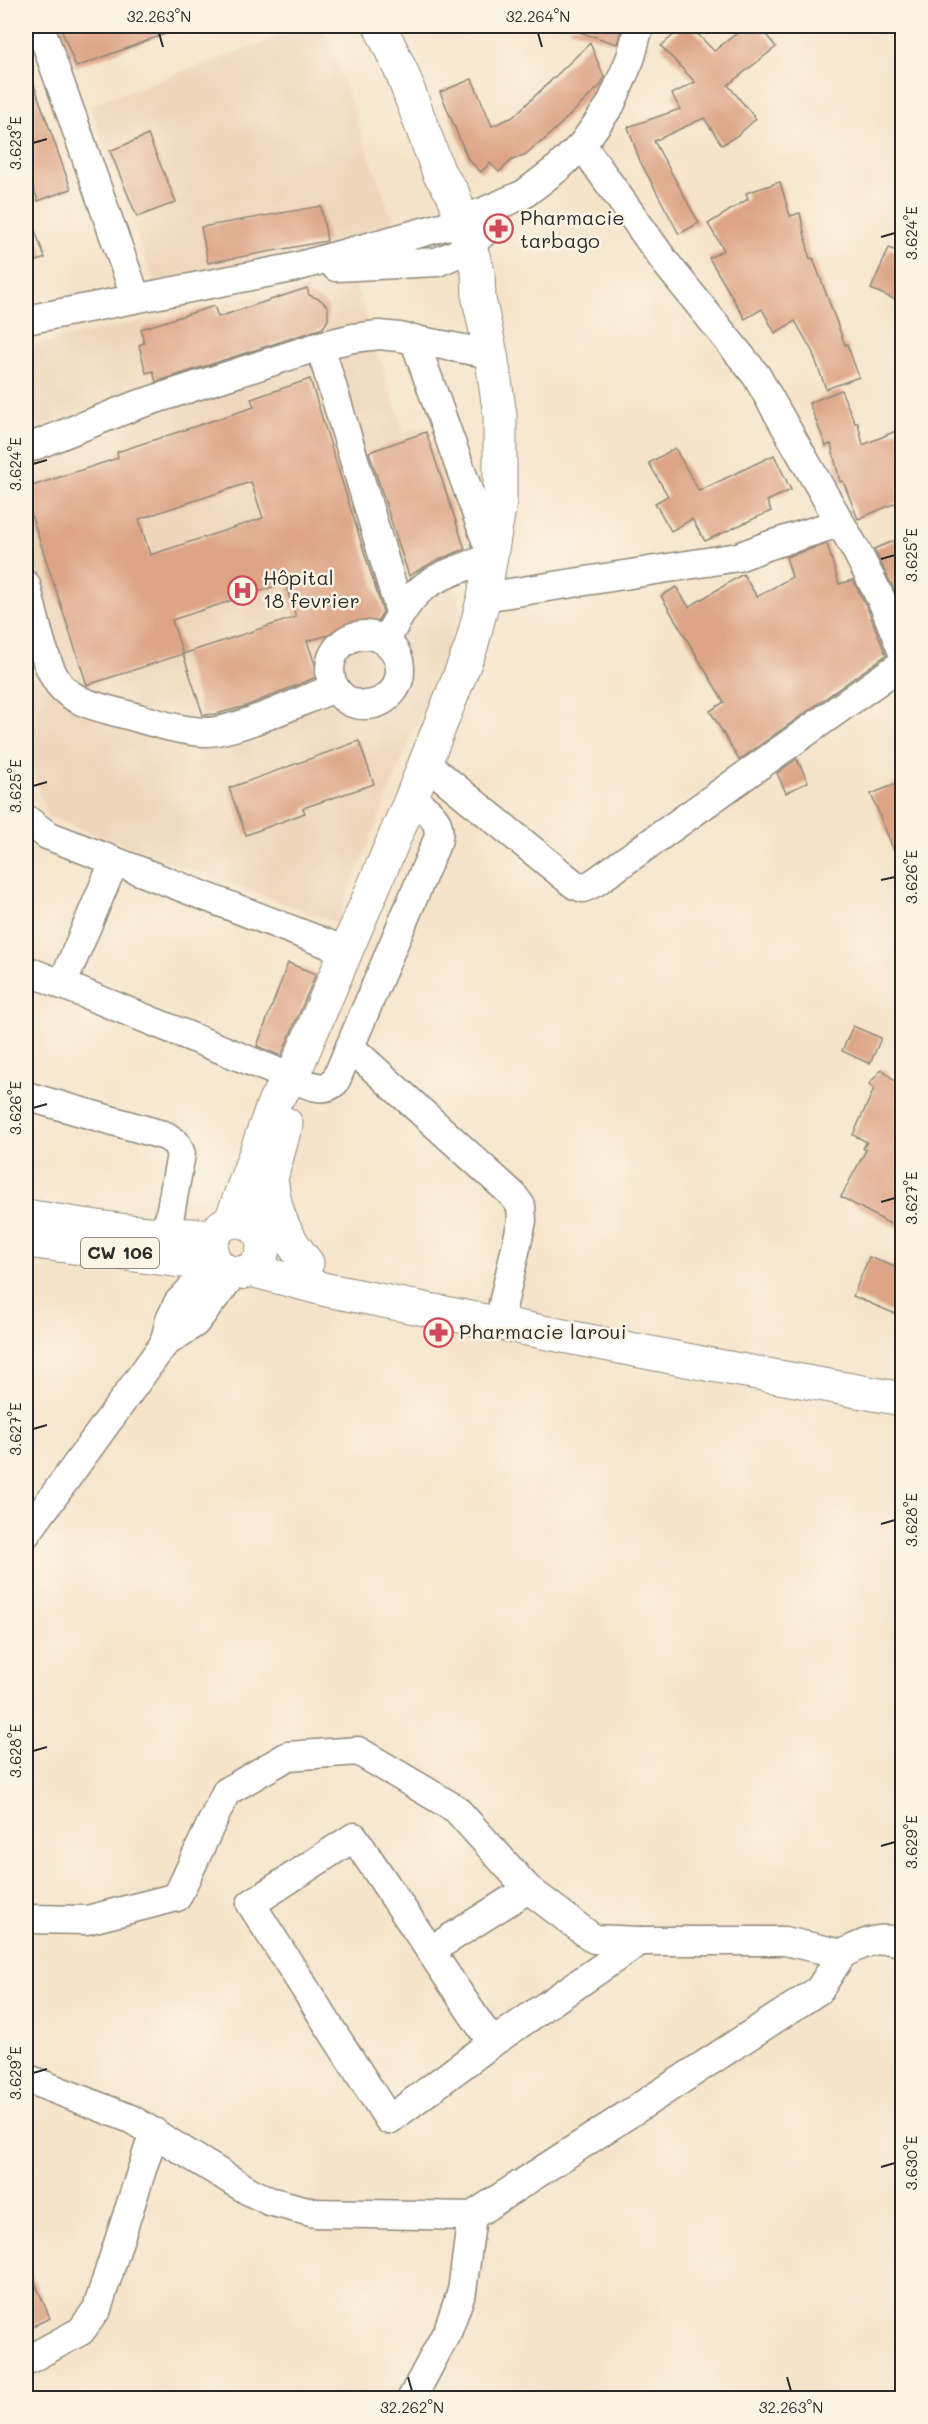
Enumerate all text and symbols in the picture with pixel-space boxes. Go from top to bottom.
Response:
text: 32.263°N [127,6,191,26]
text: 32.264°N [506,6,570,26]
text: 3.623°E [5,116,25,170]
place label: Pharmacie tarbago [520,204,625,253]
text: 3.624°E [901,206,921,260]
pharmacy icon: Pharmacie tarbago [483,213,515,245]
text: 3.624°E [5,437,25,491]
text: 3.625°E [901,528,921,582]
place label: Hôpital 18 fevrier [263,564,360,613]
hospital icon: Hôpital 18 fevrier [226,574,258,606]
text: 3.625°E [5,759,25,813]
text: 3.626°E [901,850,921,904]
text: 3.626°E [5,1081,25,1135]
text: 3.627°E [901,1171,921,1225]
road number: CW 106 [81,1238,159,1268]
pharmacy icon: Pharmacie laroui [422,1316,454,1348]
place label: Pharmacie laroui [459,1318,627,1344]
text: 3.627°E [5,1402,25,1456]
text: 3.628°E [901,1493,921,1547]
text: 3.628°E [5,1724,25,1778]
text: 3.629°E [901,1815,921,1869]
text: 3.629°E [5,2046,25,2100]
text: 3.630°E [901,2135,921,2190]
text: 32.262°N [380,2397,444,2417]
text: 32.263°N [759,2397,823,2417]

